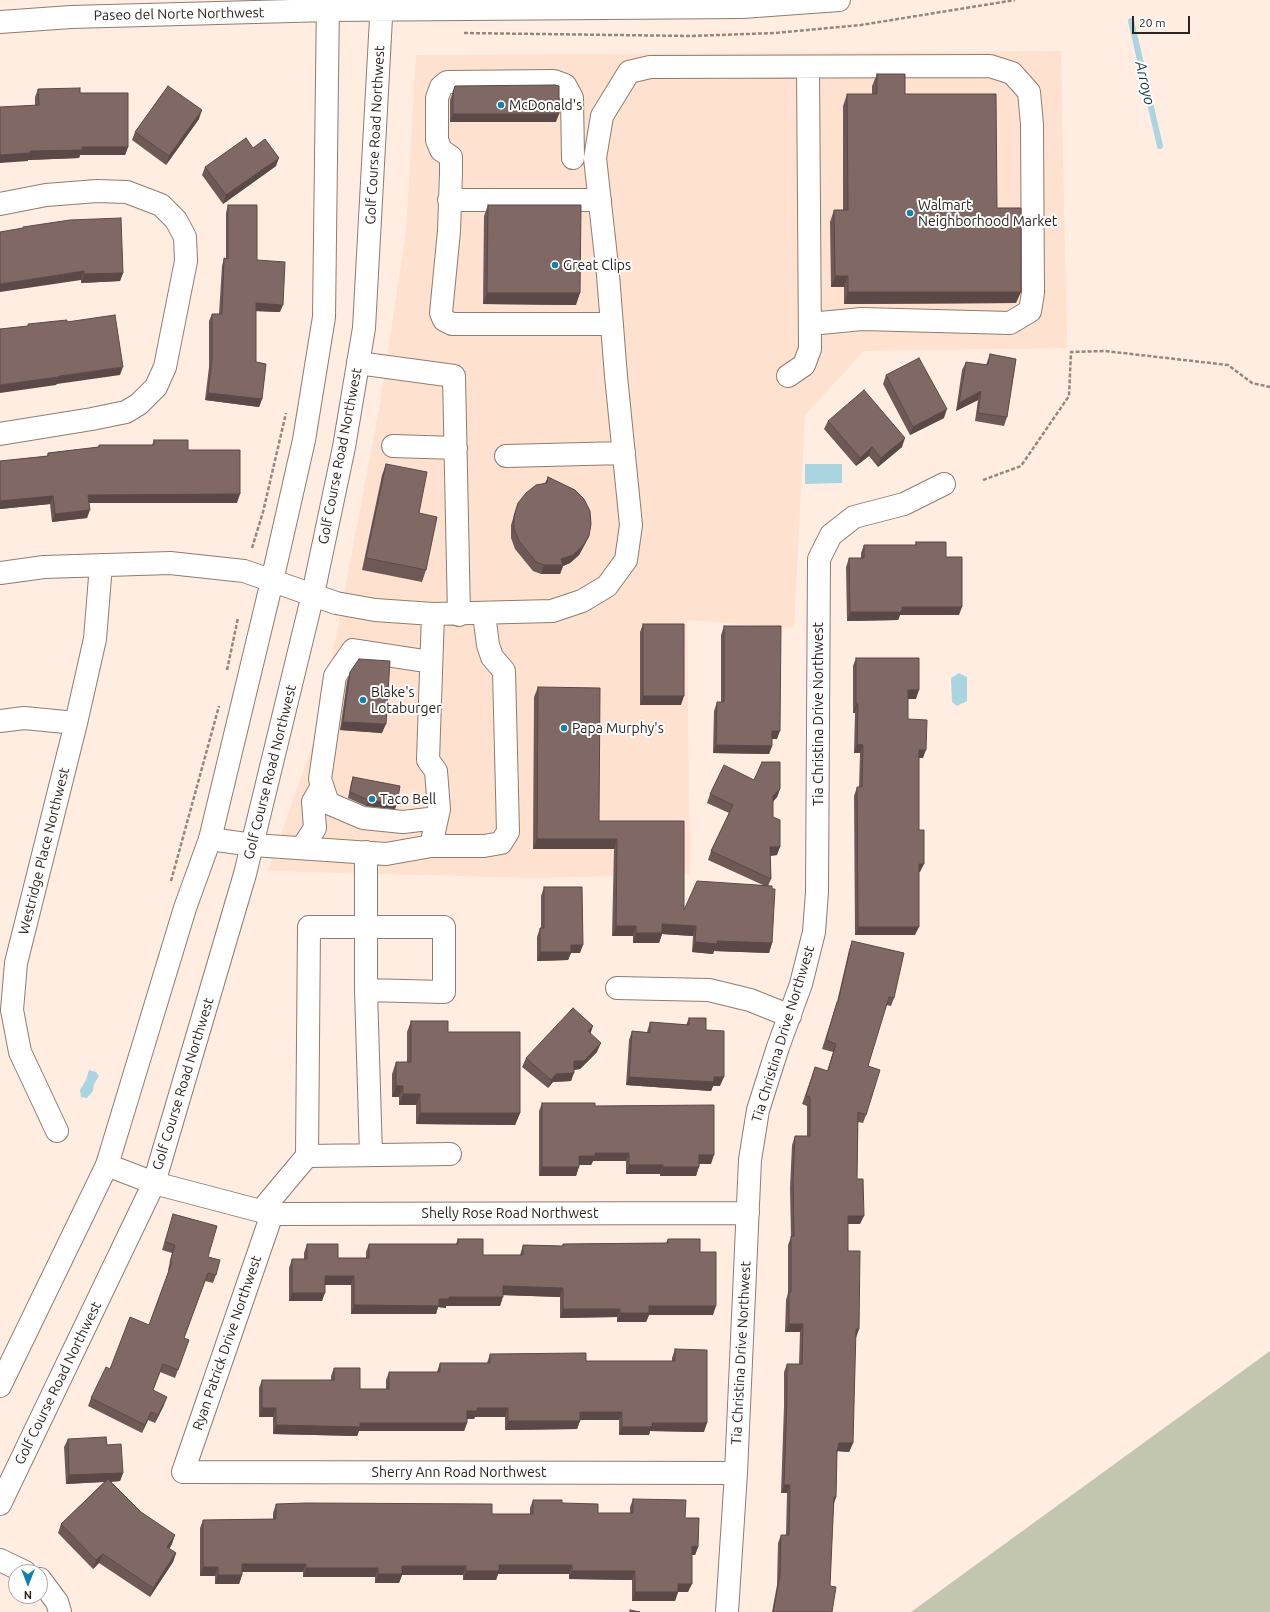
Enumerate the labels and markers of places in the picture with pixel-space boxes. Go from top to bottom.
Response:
place label: McDonald's [509,97,582,113]
marker: McDonald's [496,100,506,110]
place label: Walmart Neighborhood Market [918,197,1057,230]
marker: Walmart Neighborhood Market [905,208,915,218]
place label: Great Clips [563,257,631,273]
marker: Great Clips [550,260,560,270]
place label: Blake's Lotaburger [371,684,442,716]
marker: Blake's Lotaburger [358,695,368,705]
place label: Papa Murphy's [572,720,664,736]
marker: Papa Murphy's [559,723,569,733]
place label: Taco Bell [380,791,436,807]
marker: Taco Bell [367,794,377,804]

